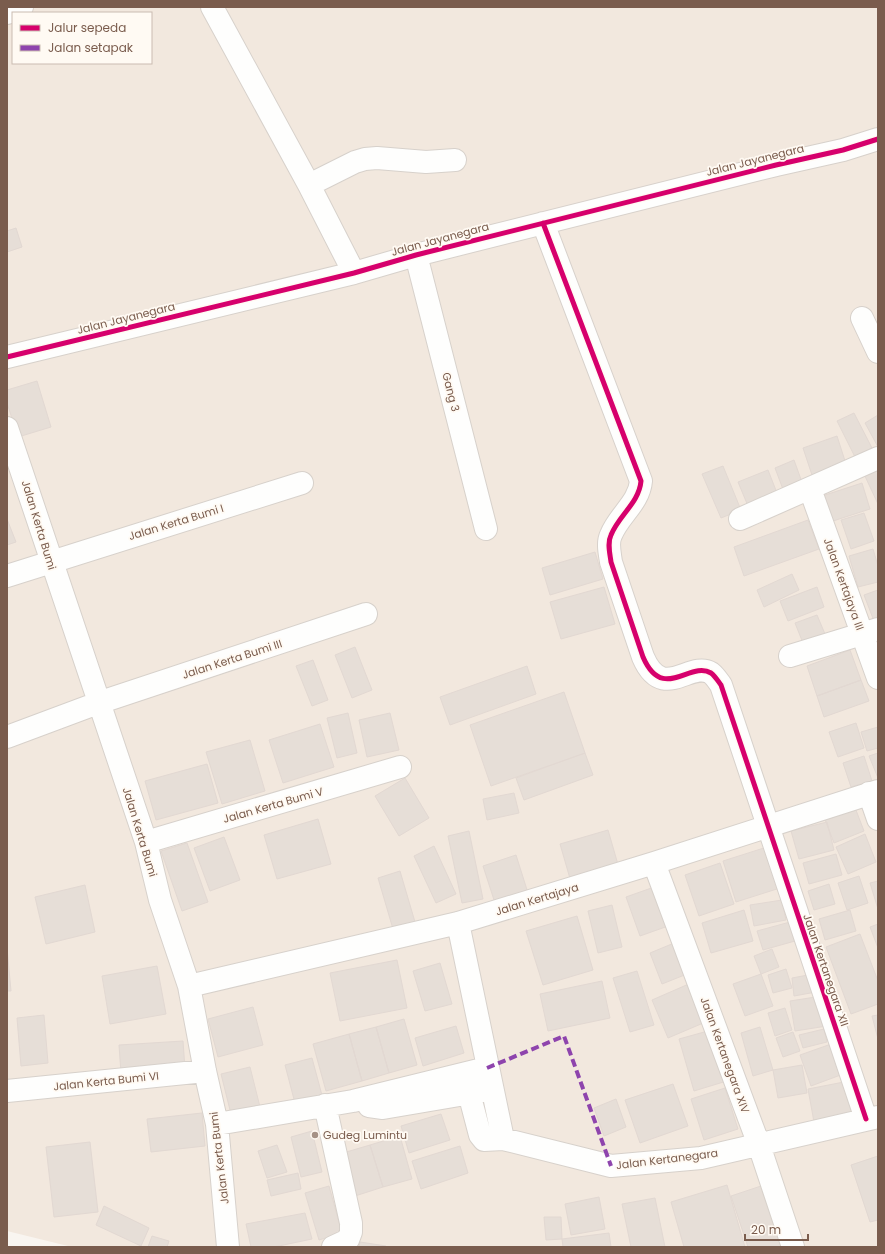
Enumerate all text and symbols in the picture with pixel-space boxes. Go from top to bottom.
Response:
legend [12,12,152,64]
text: Jalur sepeda [48,19,126,36]
text: Jalan setapak [48,39,134,56]
street label: Jalan Jayanegara [704,140,806,180]
street label: Jalan Jayanegara [389,218,491,260]
street label: Jalan Jayanegara [75,298,177,338]
street label: Gang 3 [438,371,464,413]
street label: Jalan Kerta Bumi [18,478,60,572]
street label: Jalan Kerta Bumi I [126,500,226,544]
street label: Jalan Kertajaya III [820,536,868,632]
street label: Jalan Kerta Bumi III [180,635,284,683]
street label: Jalan Kerta Bumi V [221,783,325,827]
street label: Jalan Kerta Bumi [119,785,161,879]
street label: Jalan Kertajaya [493,879,581,919]
street label: Jalan Kertanegara XII [799,912,853,1028]
street label: Jalan Kertanegara XIV [697,995,754,1116]
street label: Jalan Kerta Bumi VI [52,1067,160,1095]
street label: Jalan Kerta Bumi [205,1111,233,1205]
place label: Gudeg Lumintu [323,1127,407,1143]
marker: Gudeg Lumintu [310,1130,320,1140]
street label: Jalan Kertanegara [615,1145,719,1173]
scale bar [745,1216,808,1242]
text: 20 m [751,1221,781,1238]

